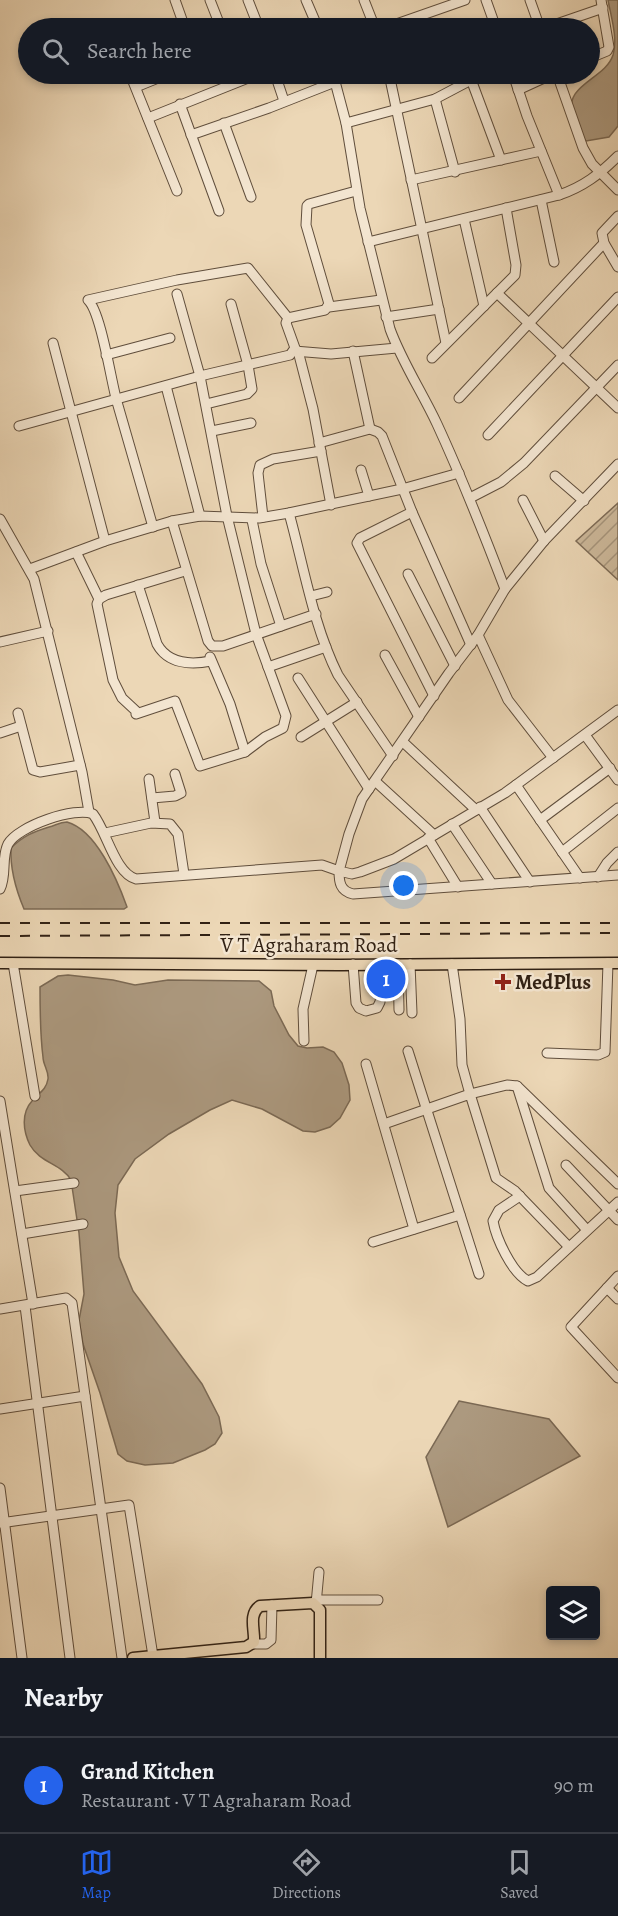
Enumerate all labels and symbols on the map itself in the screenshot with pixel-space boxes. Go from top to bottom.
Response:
your location [389,871,418,900]
street label: V T Agraharam Road [220,931,398,959]
pin: 1 [366,956,406,1002]
place label: MedPlus [515,968,591,996]
marker: MedPlus [496,975,510,989]

